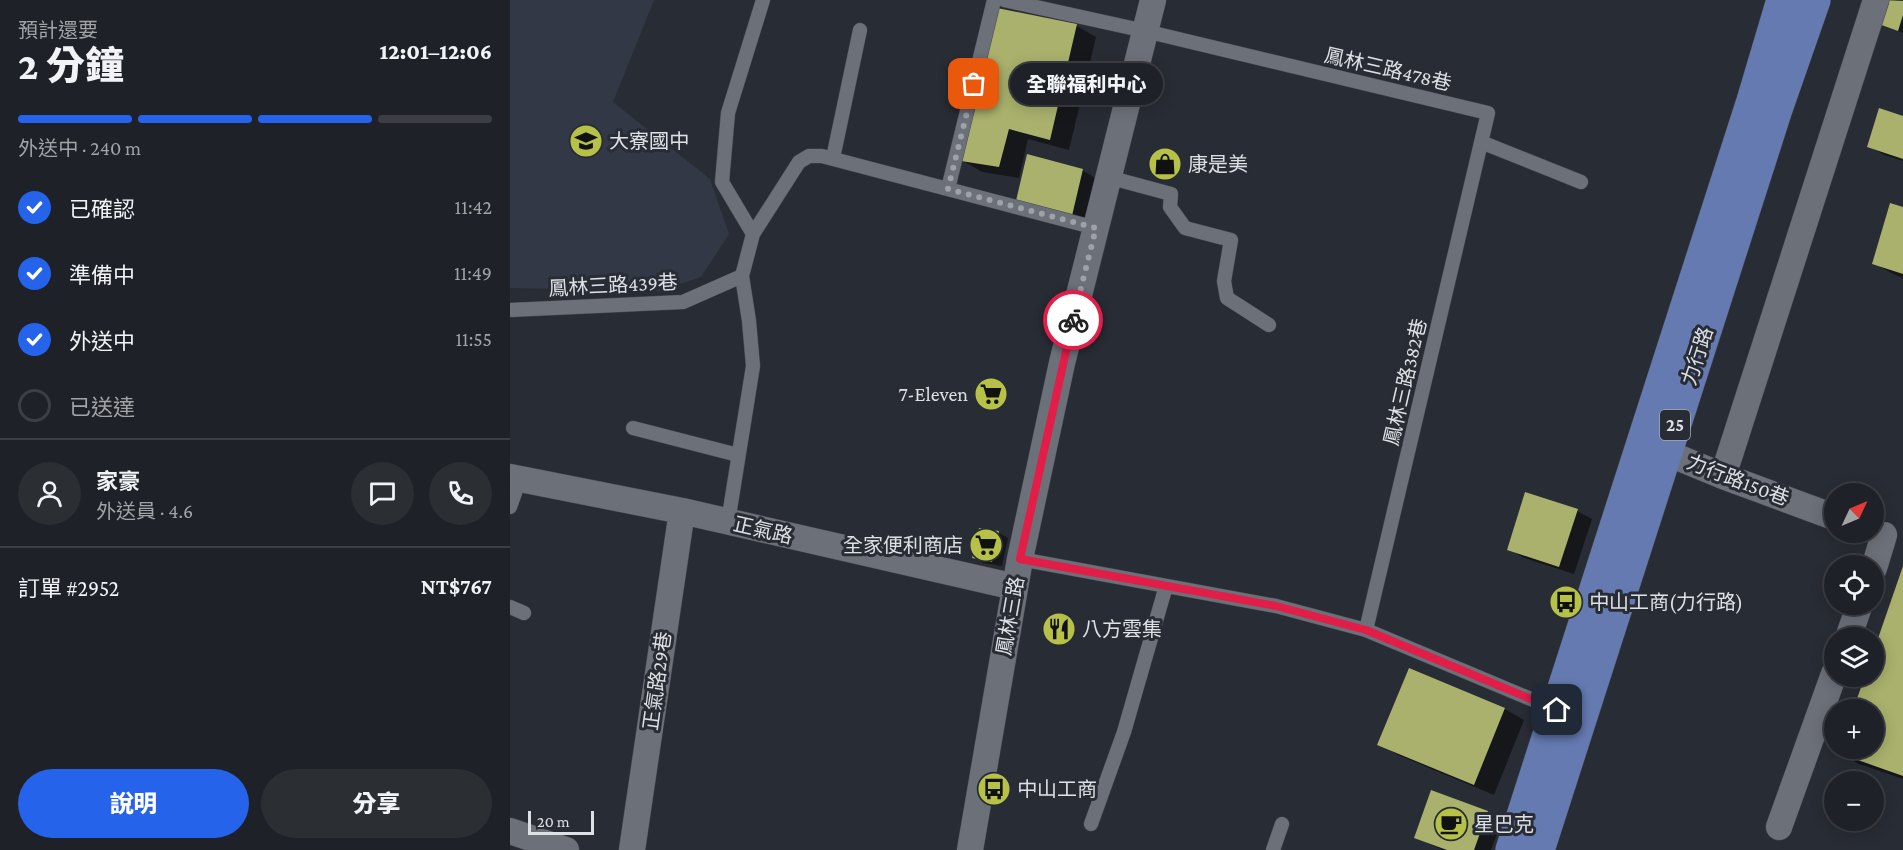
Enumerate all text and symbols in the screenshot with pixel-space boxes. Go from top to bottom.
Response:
text: 預計還要 [18,19,98,41]
text: 12:01–12:06 [380,39,492,64]
text: 2 分鐘 [18,44,124,87]
street label: 鳳林三路478巷 [1322,44,1454,94]
pin [948,58,999,109]
callout: 全聯福利中心 [1010,63,1163,105]
icon: bag [957,67,990,100]
text: 全聯福利中心 [1027,73,1147,95]
school or university icon: 大寮國中 [568,123,604,159]
place label: 大寮國中 [609,130,689,152]
text: 外送中 · 240 m [18,137,141,159]
shop icon: 康是美 [1147,146,1183,182]
place label: 康是美 [1188,153,1248,175]
icon: check [18,191,51,224]
text: 11:42 [455,196,492,218]
text: 已確認 [69,197,135,222]
icon: check [18,257,51,290]
text: 11:49 [454,262,492,284]
text: 準備中 [69,263,135,288]
street label: 鳳林三路439巷 [548,271,678,299]
courier [1043,290,1103,350]
icon: bike [1057,304,1090,337]
street label: 鳳林三路382巷 [1380,316,1430,448]
icon: check [18,323,51,356]
street label: 力行路 [1677,324,1717,388]
text: 11:55 [455,328,492,350]
text: 外送中 [69,329,135,354]
supermarket icon: 7-Eleven [973,376,1009,412]
place label: 7-Eleven [898,383,968,405]
text: 已送達 [69,395,135,420]
road number: 25 [1660,410,1690,440]
street label: 力行路150巷 [1684,450,1792,510]
button: person [18,462,81,525]
button: chat [351,462,414,525]
button: phone [429,462,492,525]
text: 家豪 [96,469,140,494]
north arrow [1824,483,1884,543]
map controls [1824,483,1884,831]
text: 外送員 · 4.6 [96,500,193,522]
street label: 正氣路 [731,513,795,547]
supermarket icon: 全家便利商店 [968,527,1004,563]
place label: 全家便利商店 [843,534,963,556]
button: locate [1824,555,1884,615]
text: NT$767 [421,574,492,599]
street label: 鳳林三路 [992,575,1028,657]
text: 訂單 #2952 [18,576,119,601]
bus stop icon: 中山工商(力行路) [1548,584,1584,620]
place label: 中山工商(力行路) [1589,591,1743,614]
restaurant icon: 八方雲集 [1041,611,1077,647]
place label: 八方雲集 [1082,618,1162,640]
button: layers [1824,627,1884,687]
street label: 正氣路29巷 [639,630,675,732]
pin [1531,684,1582,735]
icon: home [1540,693,1573,726]
button: + [1824,699,1884,759]
button: 說明 [18,769,249,838]
button: 分享 [261,769,492,838]
bus stop icon: 中山工商 [976,771,1012,807]
button: − [1824,771,1884,831]
place label: 中山工商 [1017,778,1097,800]
cafe icon: 星巴克 [1433,806,1469,842]
scale bar [528,808,594,836]
text: 20 m [537,813,570,830]
place label: 星巴克 [1474,813,1534,835]

